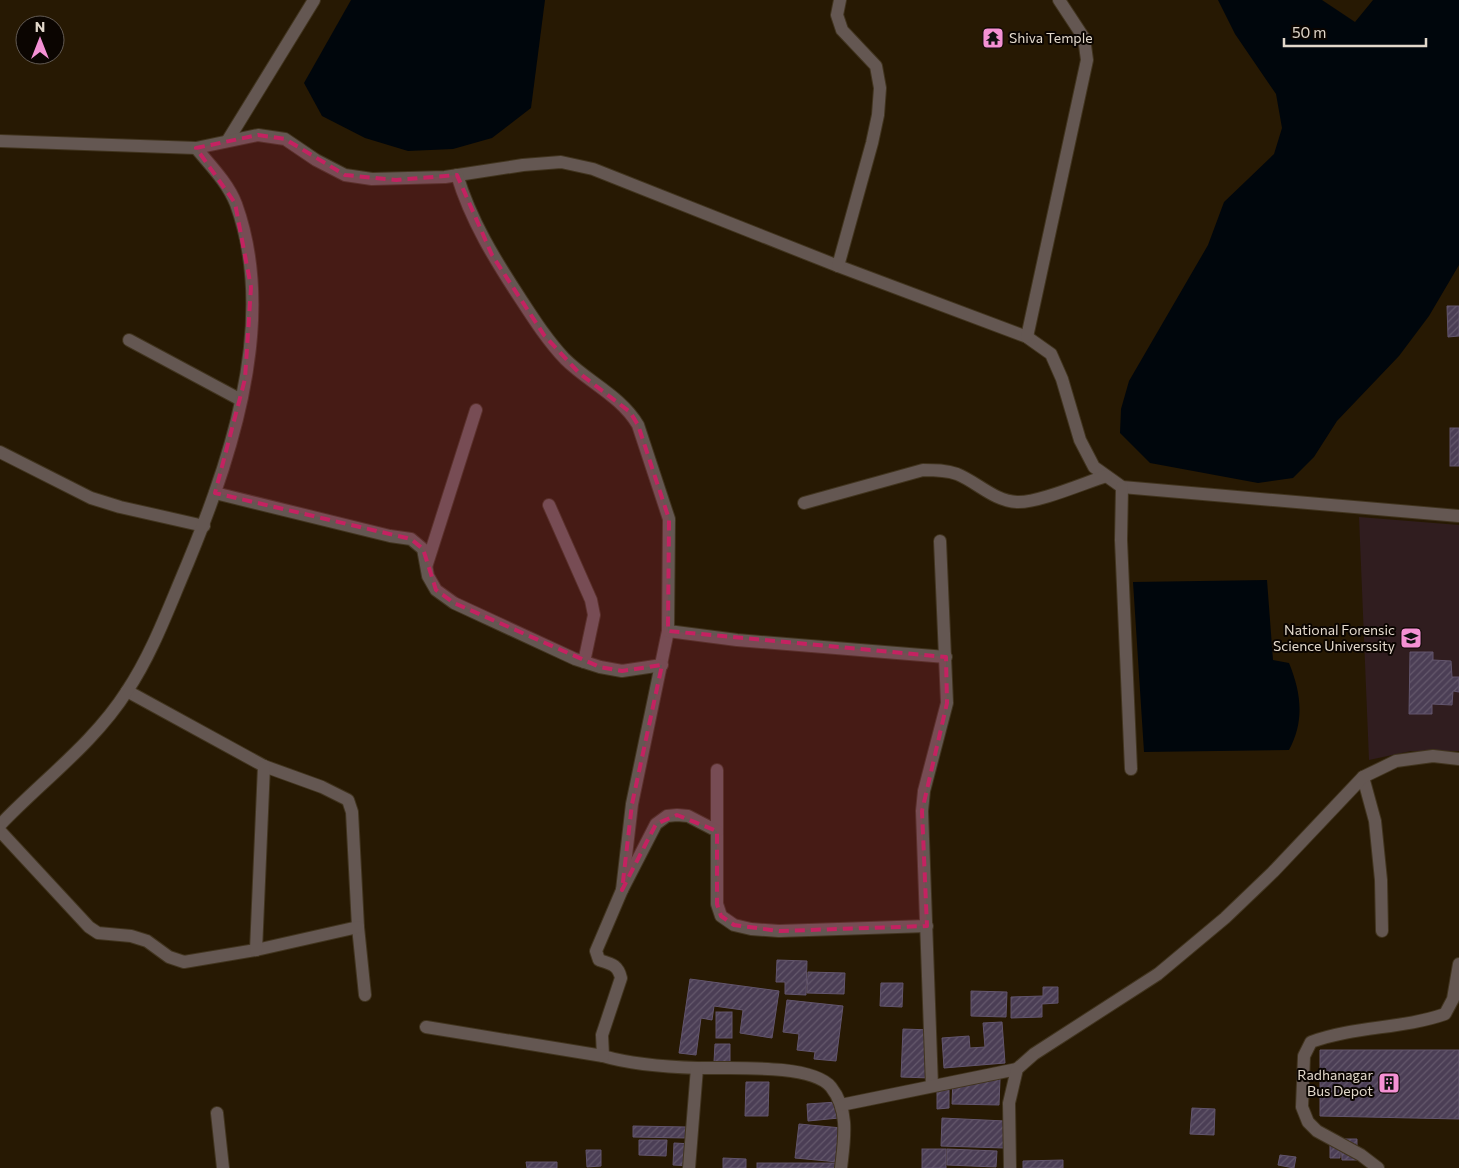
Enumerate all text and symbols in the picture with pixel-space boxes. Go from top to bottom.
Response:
north arrow [15,15,65,65]
scale bar [1284,15,1426,47]
text: N [35,18,45,35]
text: 50 m [1292,23,1326,41]
temple icon: Shiva Temple [981,26,1005,50]
place label: Shiva Temple [1009,29,1093,46]
place label: National Forensic Science Universsity [1273,621,1395,654]
school or university icon: National Forensic Science Universsity [1399,626,1423,650]
place label: Radhanagar Bus Depot [1297,1066,1373,1099]
building icon: Radhanagar Bus Depot [1377,1071,1401,1095]

